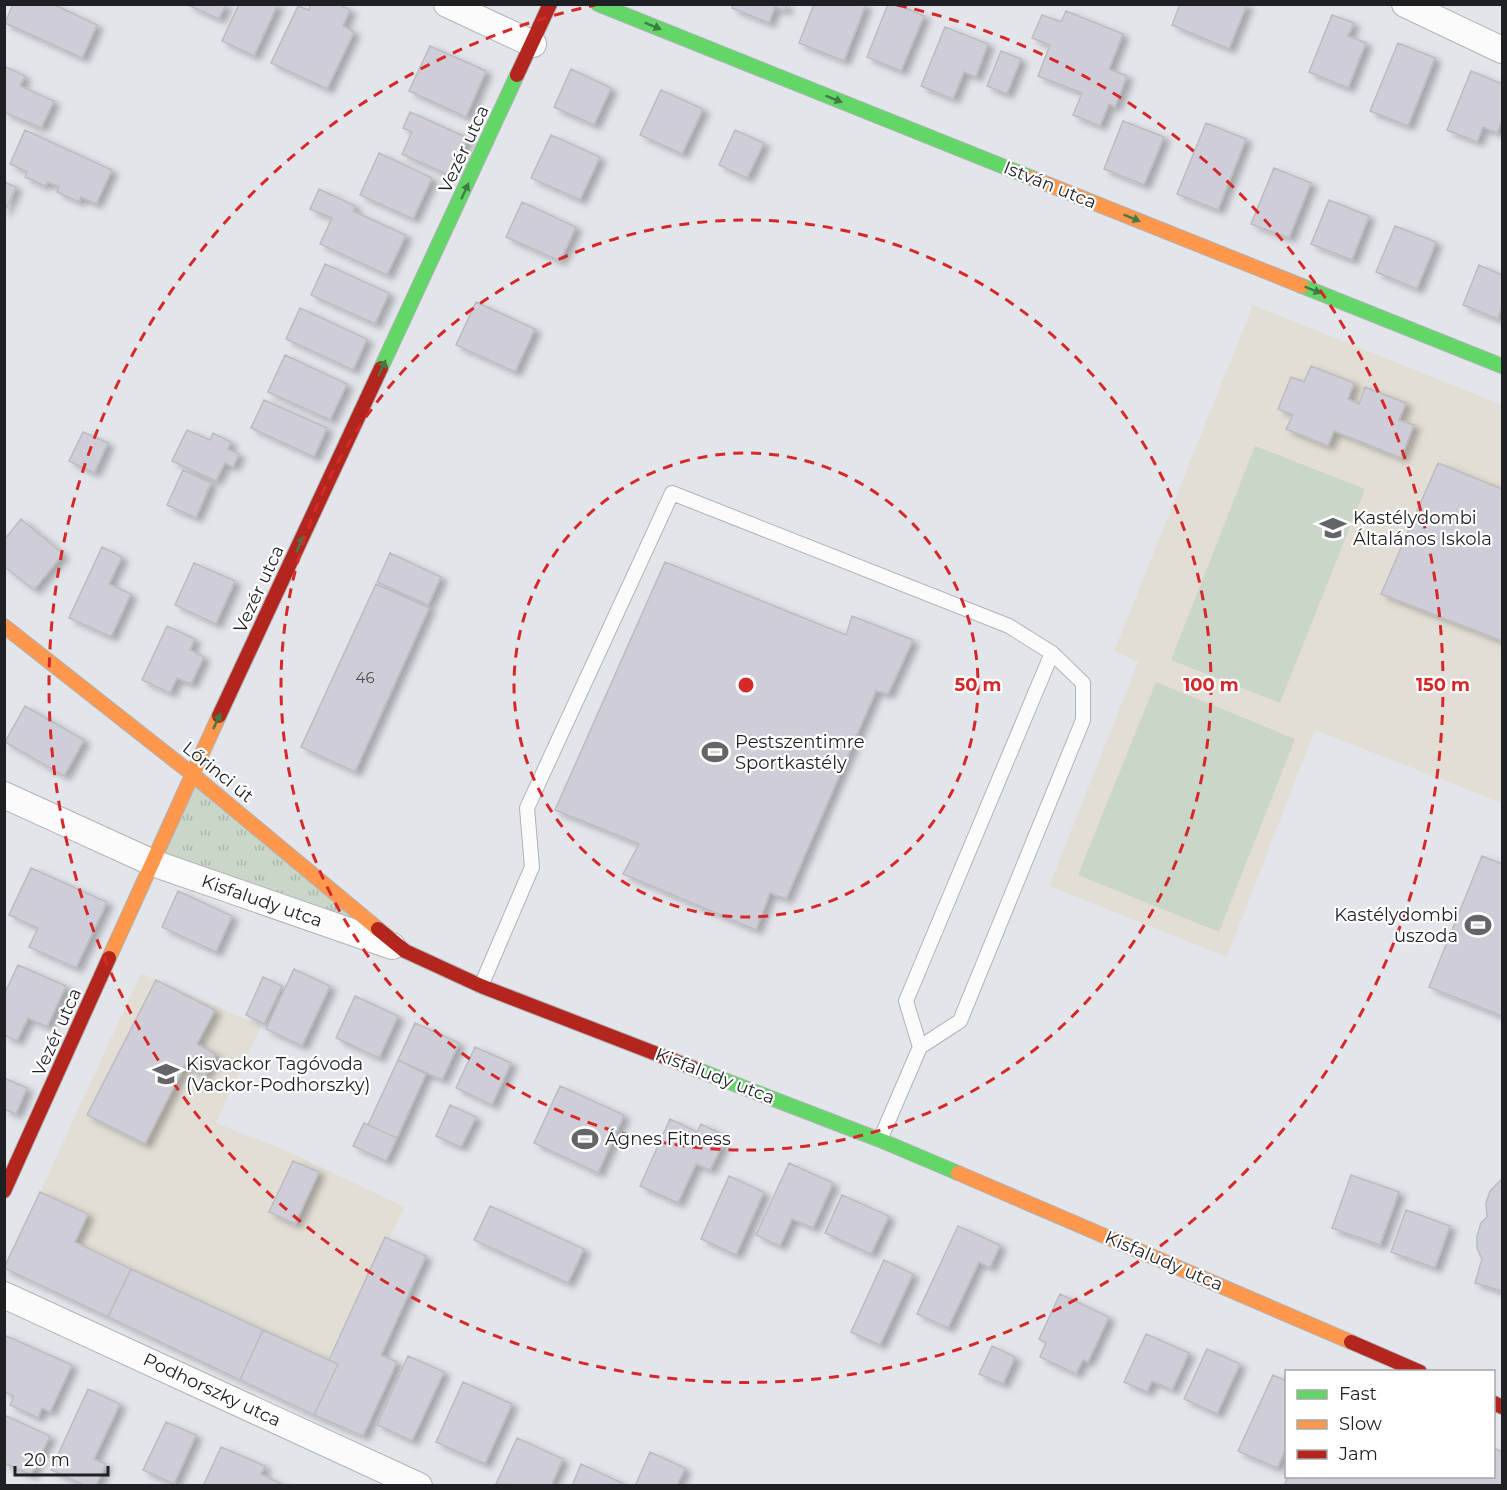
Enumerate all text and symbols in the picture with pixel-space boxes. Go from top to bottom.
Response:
one-way arrow [644,21,662,31]
one-way arrow [825,94,843,104]
street label: Vezér utca [434,102,494,196]
street label: István utca [1000,156,1100,214]
one-way arrow [460,182,469,199]
one-way arrow [1123,213,1141,223]
one-way arrow [1304,286,1322,295]
one-way arrow [377,358,387,376]
place label: Kastélydombi Általános Iskola [1353,507,1492,550]
school or university icon: Kastélydombi Általános Iskola [1318,513,1348,543]
one-way arrow [295,536,304,553]
street label: Vezér utca [229,542,289,636]
house number: 46 [355,668,375,687]
text: 50 m [955,674,1001,696]
text: 100 m [1183,674,1239,696]
text: 150 m [1416,674,1470,696]
centre of rings [736,675,756,695]
one-way arrow [213,713,222,730]
place label: Pestszentimre Sportkastély [735,731,865,774]
street label: Lőrinci út [178,737,258,807]
sports icon: Pestszentimre Sportkastély [700,737,730,767]
street label: Kisfaludy utca [199,870,325,932]
place label: Kastélydombi uszoda [1334,904,1458,947]
sports icon: Kastélydombi uszoda [1463,910,1493,940]
street label: Vezér utca [28,985,86,1079]
street label: Kisfaludy utca [652,1043,778,1109]
place label: Kisvackor Tagóvoda (Vackor-Podhorszky) [186,1053,370,1096]
school or university icon: Kisvackor Tagóvoda (Vackor-Podhorszky) [151,1059,181,1089]
sports icon: Ágnes Fitness [570,1124,600,1154]
place label: Ágnes Fitness [605,1128,731,1150]
street label: Kisfaludy utca [1102,1226,1226,1296]
street label: Podhorszky utca [140,1348,284,1432]
legend [1285,1370,1495,1478]
text: Fast [1339,1383,1377,1405]
text: Slow [1339,1413,1382,1435]
scale bar [15,1439,108,1477]
text: Jam [1338,1443,1378,1465]
text: 20 m [24,1449,70,1471]

